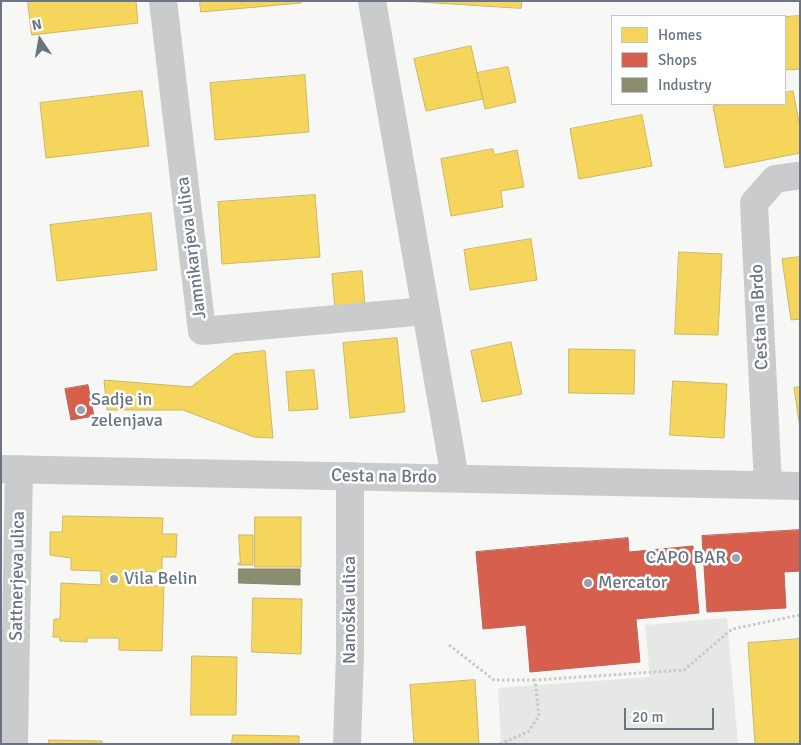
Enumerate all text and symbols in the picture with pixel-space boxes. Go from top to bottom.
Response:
north arrow [15,15,65,65]
legend [611,15,786,105]
text: N [30,16,43,34]
text: Homes [658,26,702,44]
text: Shops [658,51,697,69]
text: Industry [658,76,711,94]
street label: Jamnikarjeva ulica [173,176,211,320]
street label: Cesta na Brdo [746,264,774,370]
place label: Sadje in zelenjava [91,389,163,432]
marker: Sadje in zelenjava [75,404,87,416]
street label: Cesta na Brdo [331,465,437,489]
street label: Sattnerjeva ulica [6,511,30,641]
place label: CAPO BAR [645,547,726,569]
marker: CAPO BAR [730,552,742,564]
street label: Nanoška ulica [339,556,361,664]
place label: Vila Belin [124,568,197,590]
place label: Mercator [598,572,667,594]
marker: Vila Belin [108,573,120,585]
marker: Mercator [582,577,594,589]
scale bar [626,698,716,730]
text: 20 m [632,708,663,726]

